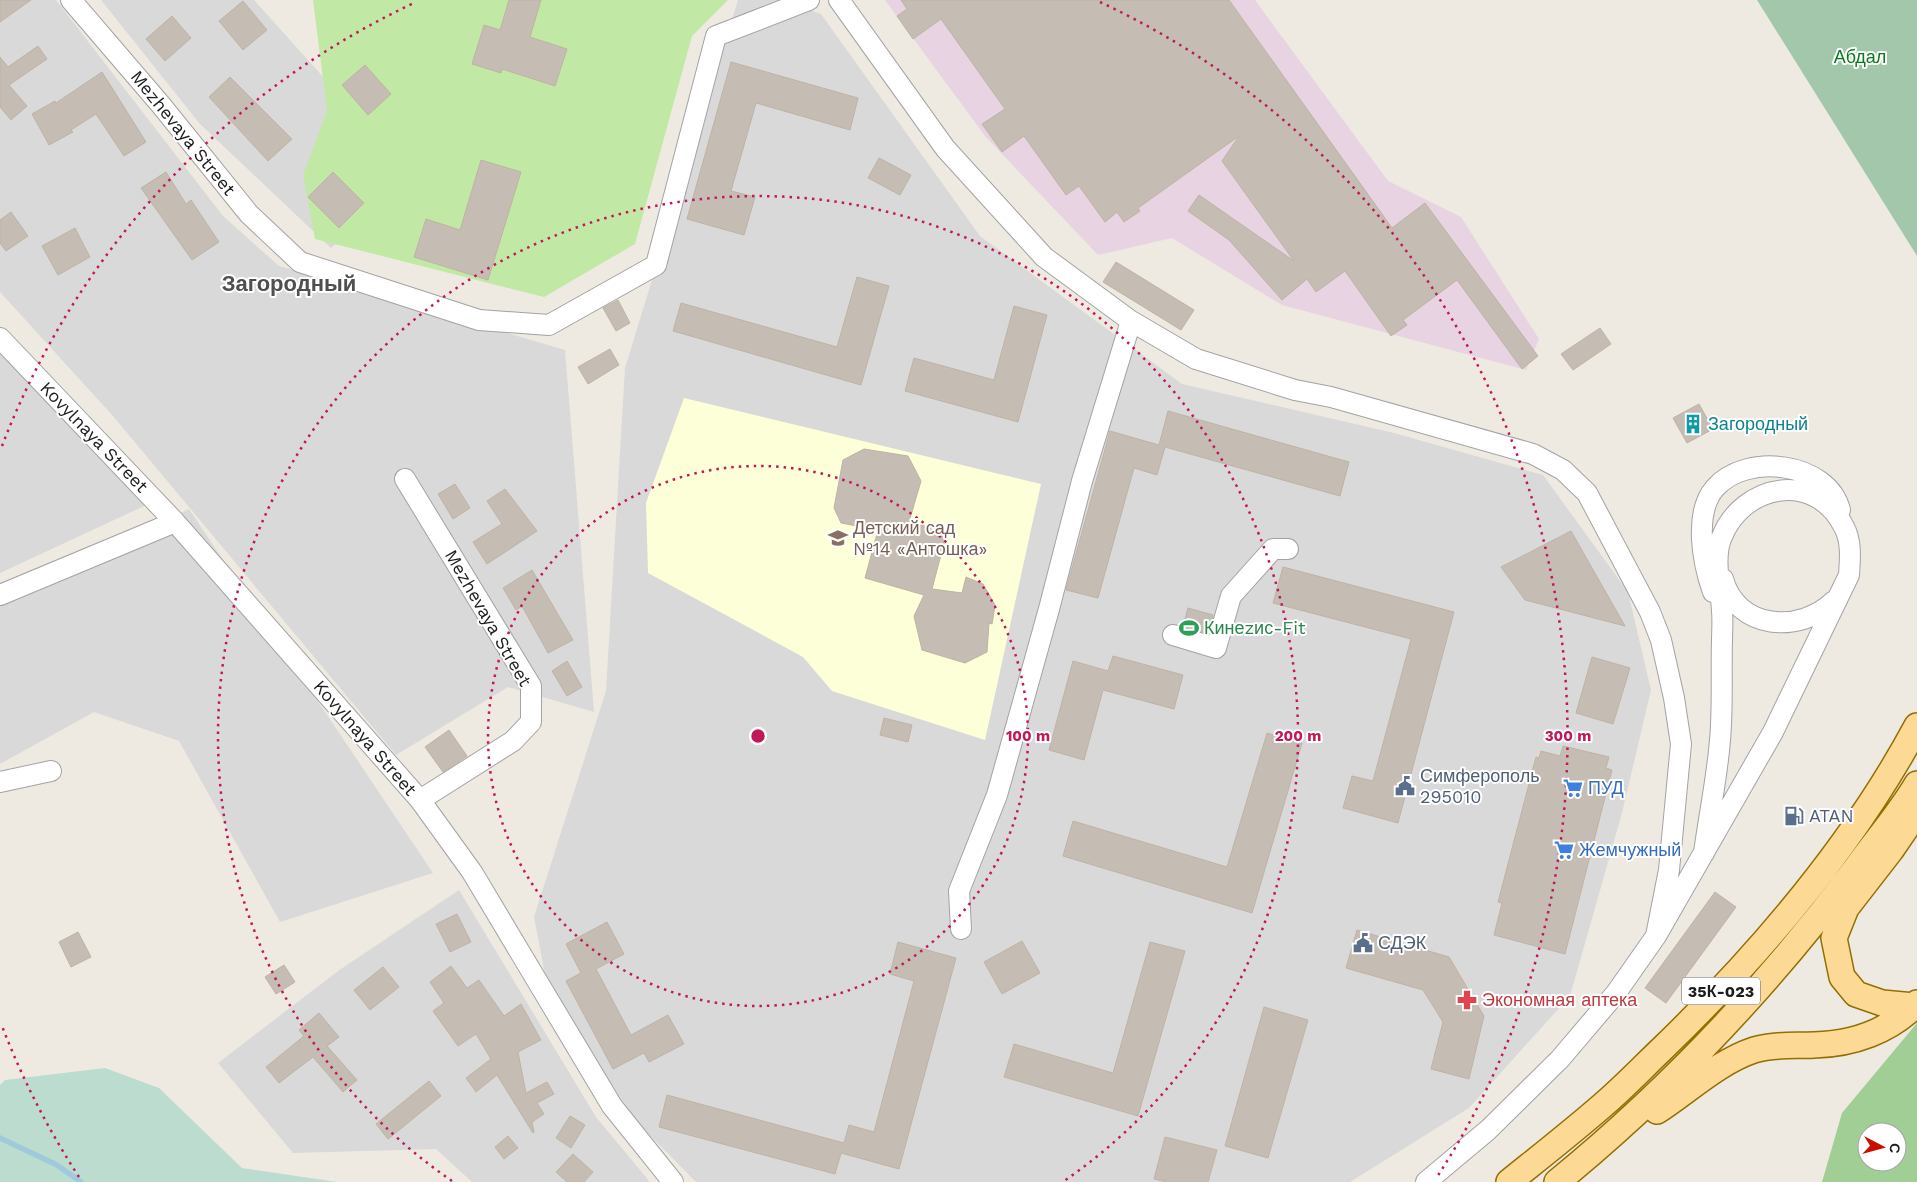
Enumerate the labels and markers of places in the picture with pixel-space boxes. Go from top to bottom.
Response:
building icon: Загородный [1682,413,1704,435]
place label: Загородный [1708,413,1808,434]
place label: Детский сад №14 «Антошка» [853,517,987,559]
school or university icon: Детский сад №14 «Антошка» [827,527,849,549]
sports icon: Кинеzис-Fit [1178,617,1200,639]
place label: Кинеzис-Fit [1204,617,1306,638]
centre of rings [749,727,767,745]
place label: Симферополь 295010 [1420,765,1540,807]
public building icon: Симферополь 295010 [1394,775,1416,797]
supermarket icon: ПУД [1562,777,1584,799]
place label: ПУД [1588,777,1624,798]
fuel station icon: ATAN [1783,805,1805,827]
place label: ATAN [1809,805,1854,826]
supermarket icon: Жемчужный [1553,839,1575,861]
place label: Жемчужный [1579,839,1681,860]
public building icon: СДЭК [1352,932,1374,954]
place label: СДЭК [1378,932,1427,953]
pharmacy icon: Экономная аптека [1456,989,1478,1011]
place label: Экономная аптека [1482,989,1638,1010]

